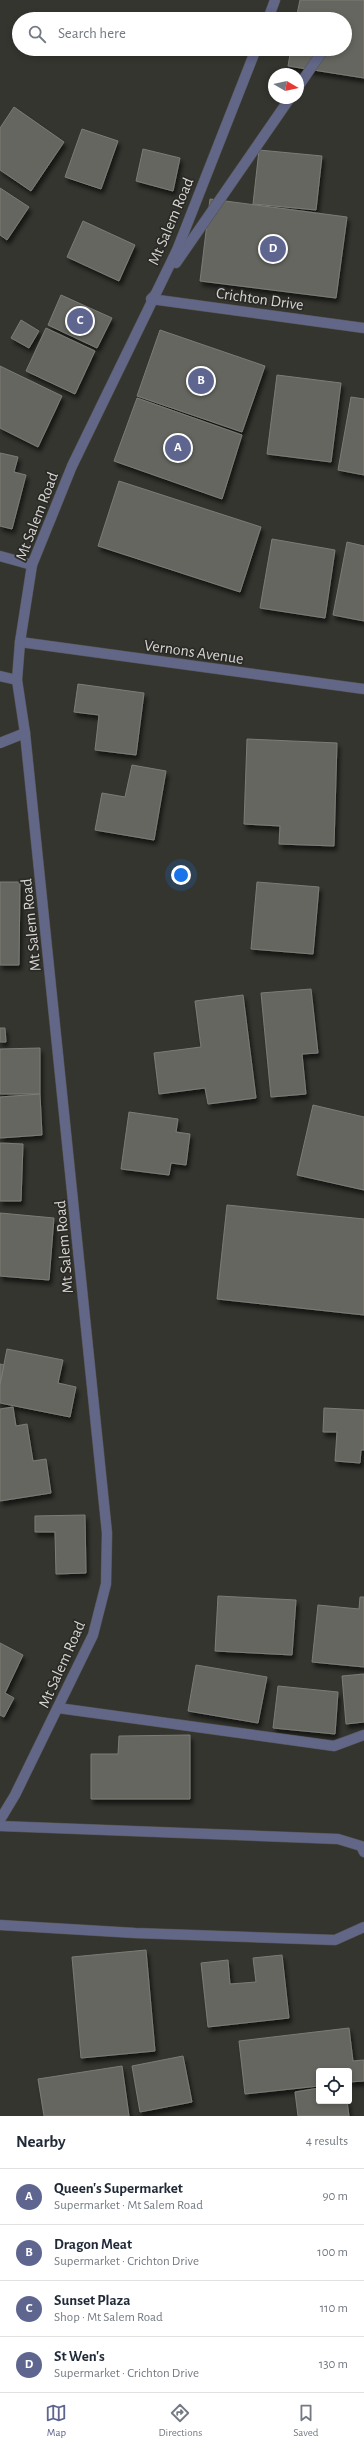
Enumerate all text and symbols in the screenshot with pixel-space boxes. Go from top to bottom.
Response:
search box [12,12,352,56]
icon: search [26,23,48,45]
text: Search here [58,26,126,41]
north arrow [268,68,304,104]
street label: Mt Salem Road [145,175,197,267]
pin: D [260,234,286,264]
street label: Crichton Drive [215,285,305,313]
pin: C [67,306,93,336]
pin: B [188,366,214,396]
pin: A [165,433,191,463]
street label: Mt Salem Road [13,470,61,563]
street label: Vernons Avenue [143,637,245,667]
your location [171,865,191,885]
street label: Mt Salem Road [18,878,44,972]
street label: Mt Salem Road [52,1200,76,1294]
street label: Mt Salem Road [36,1619,88,1710]
map controls [316,2068,352,2104]
button: locate [316,2068,352,2104]
text: Nearby [16,2133,66,2150]
text: 4 results [306,2135,348,2148]
text: Queen's Supermarket [54,2181,183,2196]
text: A [25,2190,33,2203]
text: 90 m [322,2190,348,2203]
text: Supermarket · Mt Salem Road [54,2199,203,2212]
text: Dragon Meat [54,2237,132,2252]
text: B [25,2246,33,2259]
text: 100 m [317,2246,348,2259]
text: Supermarket · Crichton Drive [54,2255,199,2268]
text: Sunset Plaza [54,2293,130,2308]
text: C [26,2302,32,2315]
text: 110 m [320,2302,348,2315]
text: Shop · Mt Salem Road [54,2311,163,2324]
text: St Wen's [54,2349,105,2364]
text: D [25,2358,33,2371]
text: 130 m [319,2358,348,2371]
text: Supermarket · Crichton Drive [54,2367,199,2380]
tab: Map [45,2402,67,2439]
tab: Directions [158,2402,202,2439]
tab: Saved [293,2402,318,2439]

